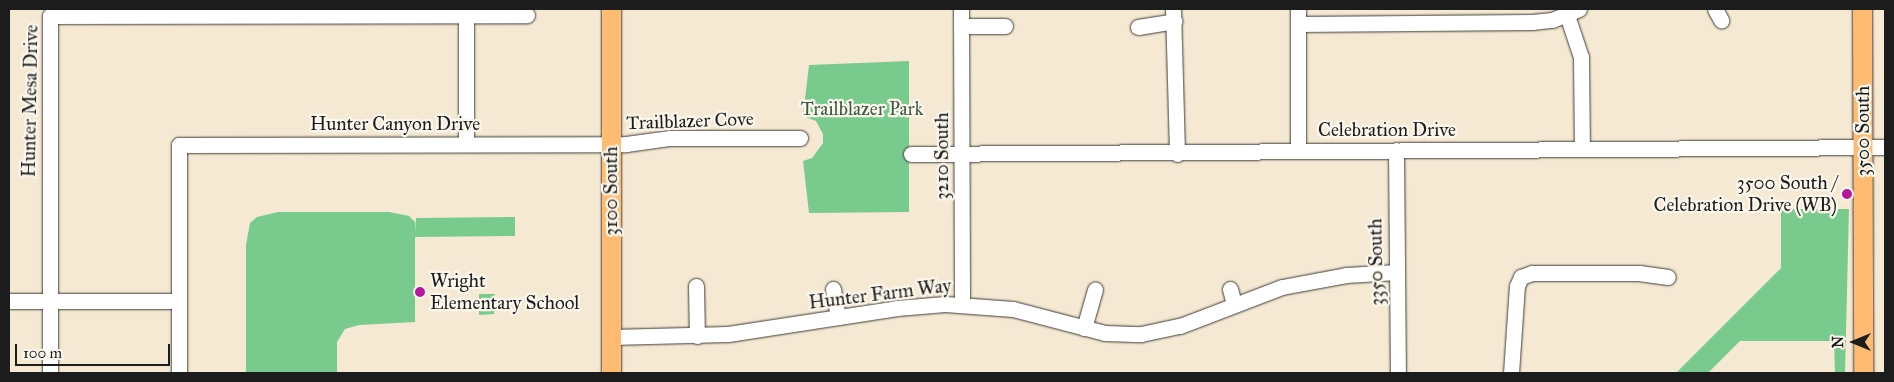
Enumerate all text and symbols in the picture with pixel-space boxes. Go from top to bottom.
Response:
street label: Hunter Mesa Drive [17,24,43,178]
street label: 3500 South [1852,86,1874,176]
park label: Trailblazer Park [801,98,923,120]
street label: Trailblazer Cove [626,107,754,135]
street label: 3210 South [931,112,953,200]
street label: Hunter Canyon Drive [310,113,480,135]
street label: Celebration Drive [1318,119,1456,141]
street label: 3100 South [600,146,622,236]
place label: 3500 South / Celebration Drive (WB) [1653,172,1837,216]
marker: 3500 South / Celebration Drive (WB) [1841,188,1853,200]
street label: 3350 South [1364,218,1388,306]
place label: Wright Elementary School [430,270,579,314]
street label: Hunter Farm Way [807,274,953,314]
marker: Wright Elementary School [414,286,426,298]
north arrow [1829,317,1879,367]
scale bar [18,334,172,366]
text: N [1830,336,1847,348]
text: 100 m [23,344,62,362]

